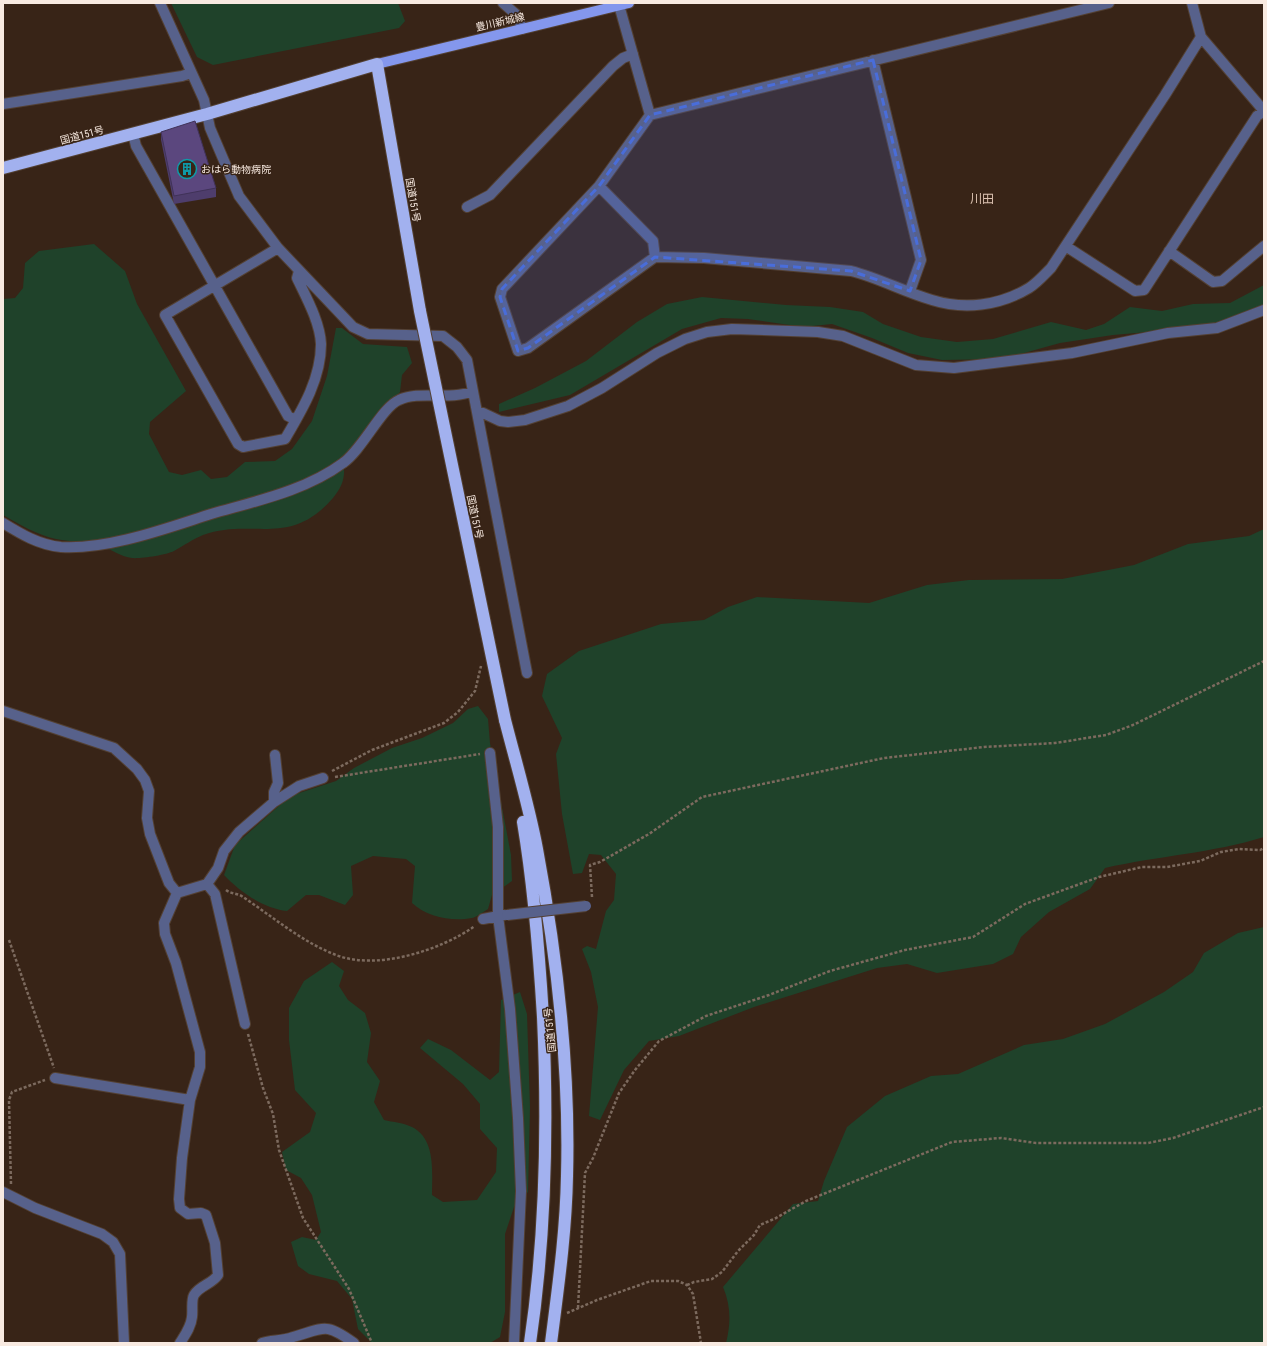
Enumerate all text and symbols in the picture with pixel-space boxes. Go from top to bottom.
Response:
street label: 豊川新城線 [474,11,526,33]
street label: 国道151号 [59,124,105,146]
building icon: おはら動物病院 [176,158,198,180]
place label: おはら動物病院 [201,164,271,175]
street label: 国道151号 [404,177,422,223]
district label: 川田 [970,192,994,206]
street label: 国道151号 [465,494,485,540]
street label: 国道151号 [542,1007,558,1053]

